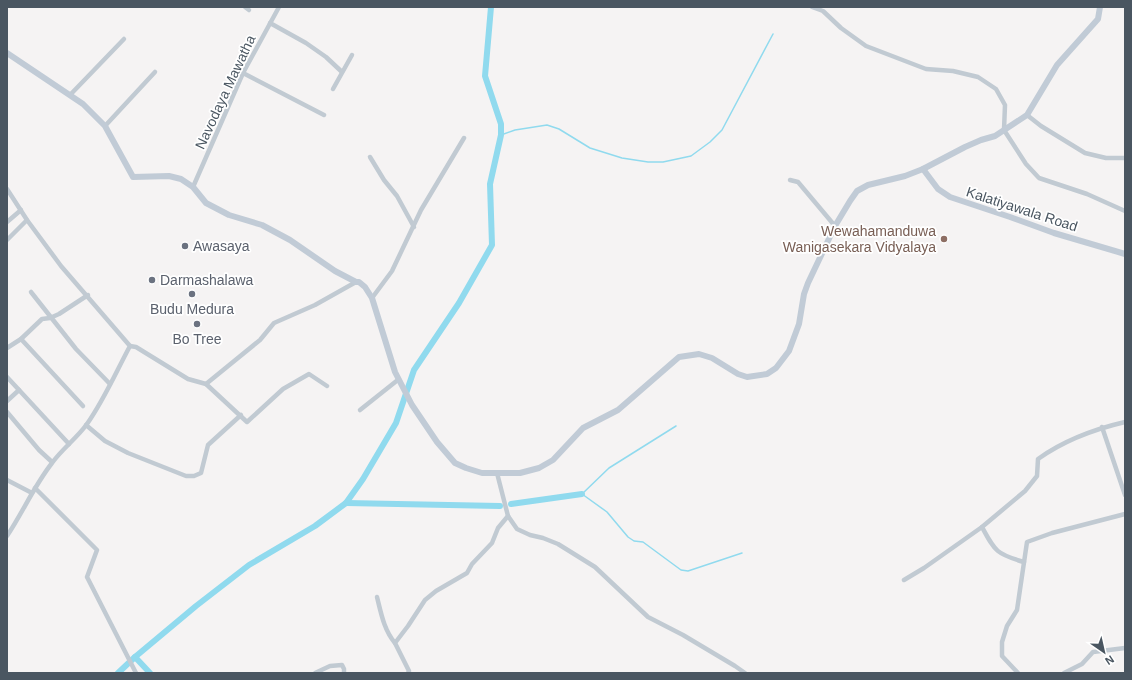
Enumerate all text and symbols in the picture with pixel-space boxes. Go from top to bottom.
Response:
street label: Navodaya Mawatha [192,32,258,151]
street label: Kalatiyawala Road [964,183,1080,235]
place label: Wewahamanduwa Wanigasekara Vidyalaya [783,223,936,255]
marker: Wewahamanduwa Wanigasekara Vidyalaya [939,234,949,244]
place label: Awasaya [193,238,250,254]
marker: Awasaya [180,241,190,251]
place label: Darmashalawa [160,272,254,288]
marker: Darmashalawa [147,275,157,285]
marker: Budu Medura [187,289,197,299]
place label: Budu Medura [150,301,234,317]
marker: Bo Tree [192,319,202,329]
place label: Bo Tree [172,331,222,347]
north arrow [1084,632,1124,672]
text: N [1103,653,1116,668]

